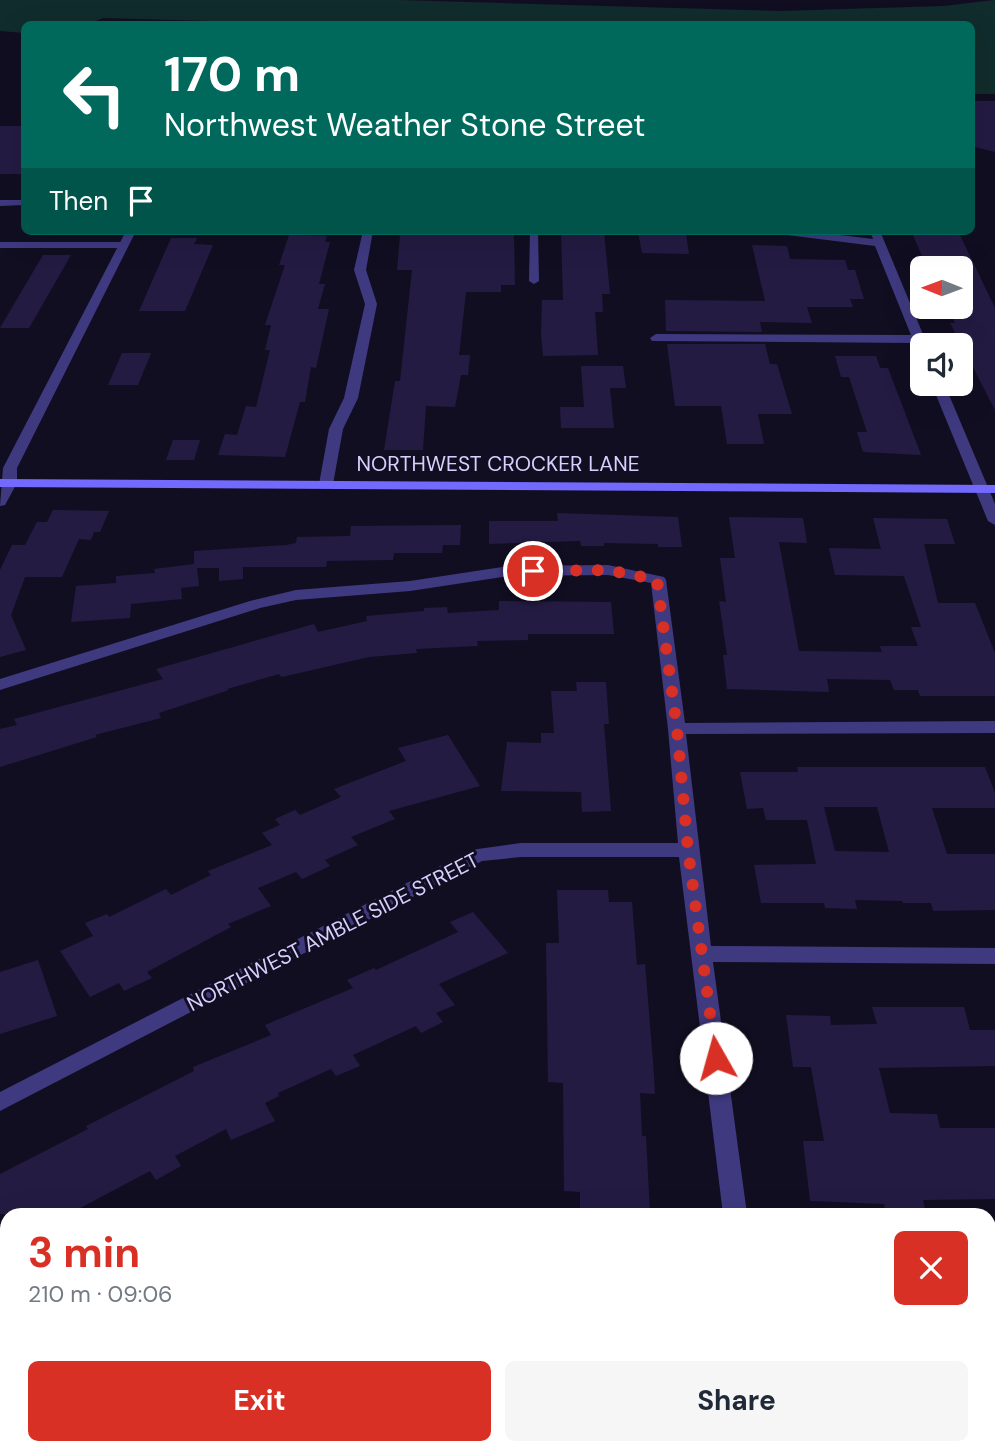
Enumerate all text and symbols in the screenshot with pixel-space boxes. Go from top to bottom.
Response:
text: 170 m [164,42,300,106]
icon: left [49,49,140,140]
text: Northwest Weather Stone Street [164,104,646,146]
icon: arrive [122,182,160,220]
text: Then [49,184,108,218]
north arrow [910,256,973,318]
map controls [910,256,973,396]
button: sound [910,333,973,396]
street label: NORTHWEST CROCKER LANE [356,450,640,478]
pin [503,541,563,601]
icon: arrive [514,552,552,590]
street label: NORTHWEST AMBLE SIDE STREET [182,846,484,1018]
position arrow [679,1021,753,1095]
text: 3 min [28,1225,140,1280]
button: close [894,1231,968,1305]
text: 210 m · 09:06 [28,1279,173,1309]
button: Exit [28,1361,491,1441]
button: Share [505,1361,968,1441]

